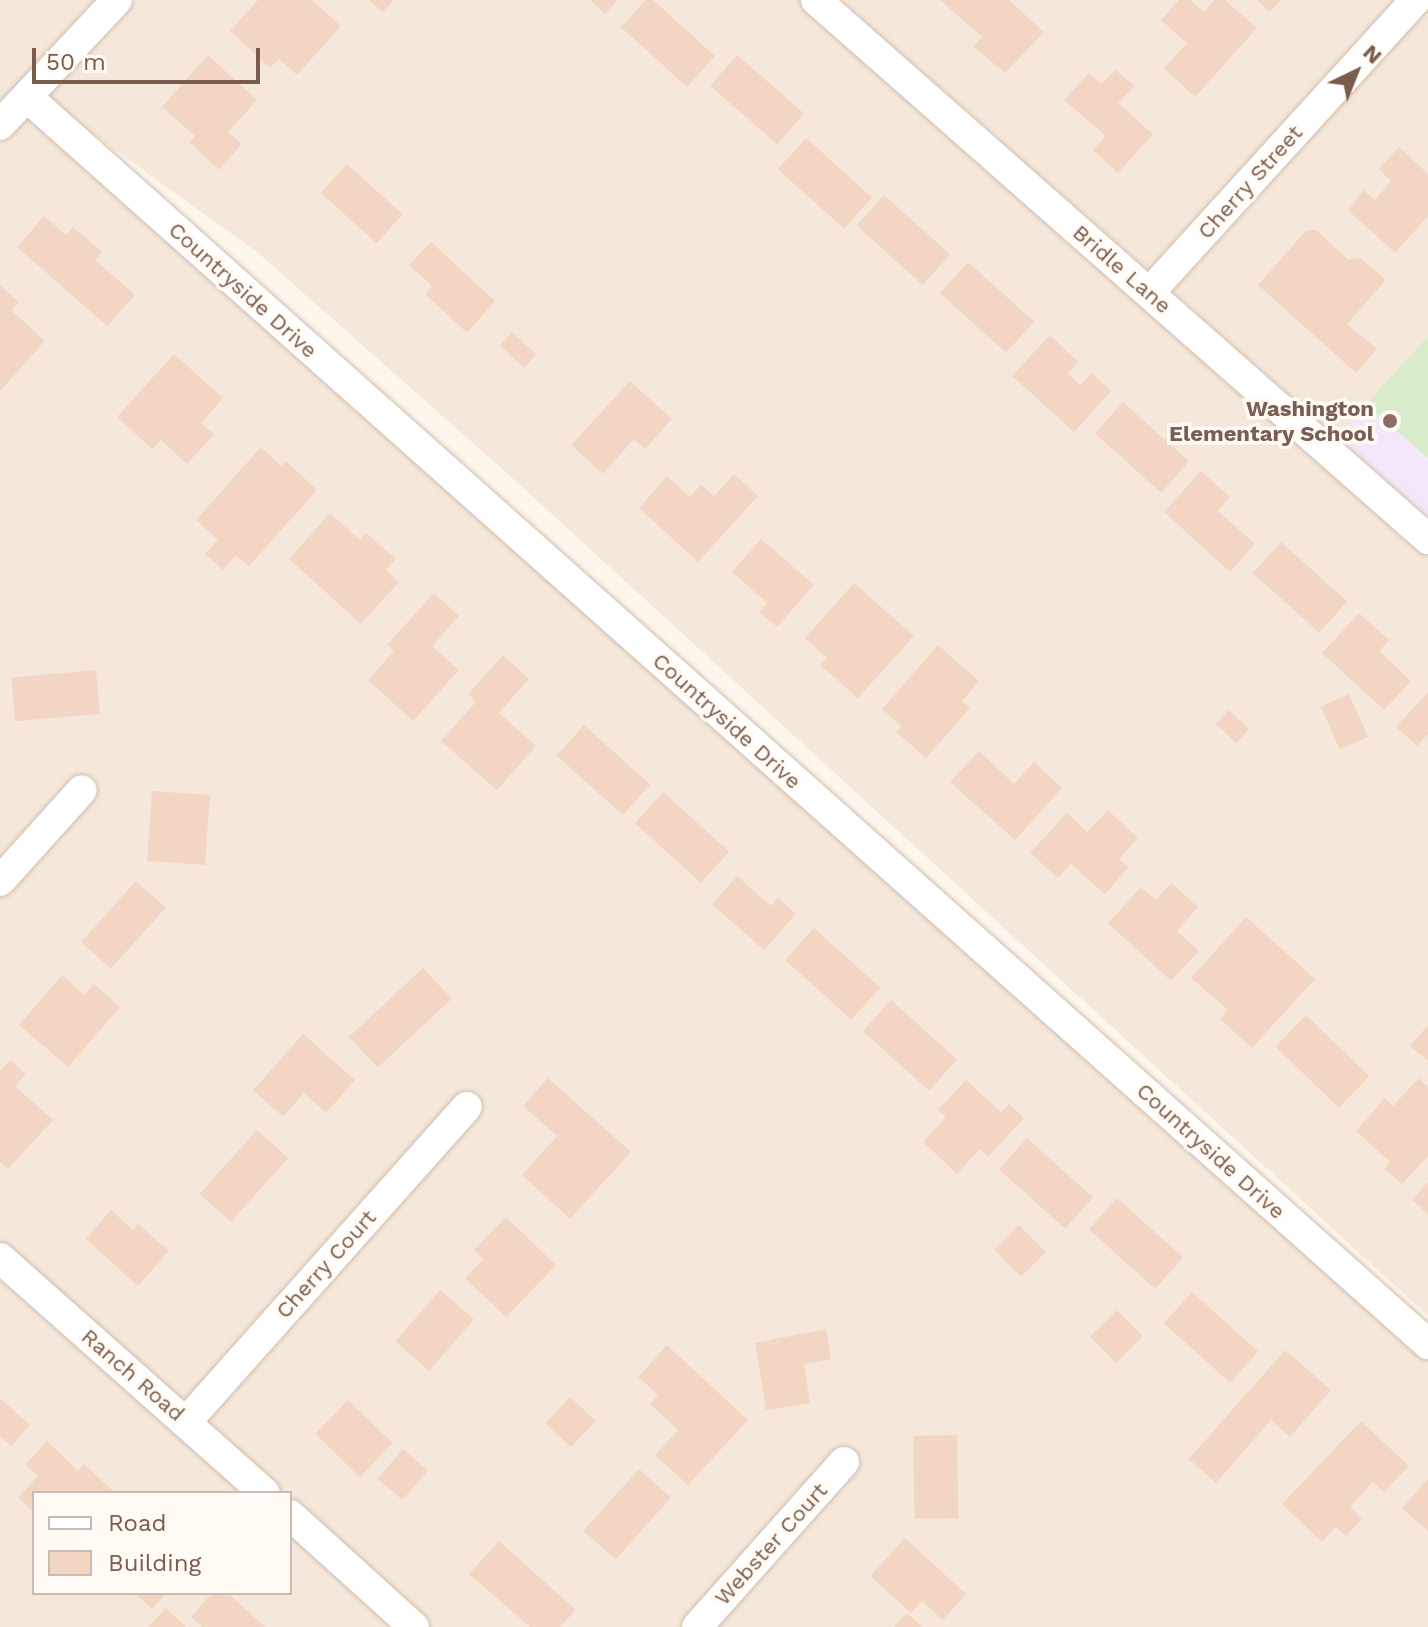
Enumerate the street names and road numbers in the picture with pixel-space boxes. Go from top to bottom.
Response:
street label: Cherry Street [1192,120,1308,244]
street label: Countryside Drive [163,216,323,364]
street label: Bridle Lane [1067,219,1177,319]
street label: Countryside Drive [647,647,807,795]
street label: Countryside Drive [1131,1077,1291,1225]
street label: Cherry Court [270,1204,382,1324]
street label: Ranch Road [76,1323,190,1427]
street label: Webster Court [709,1477,833,1611]

